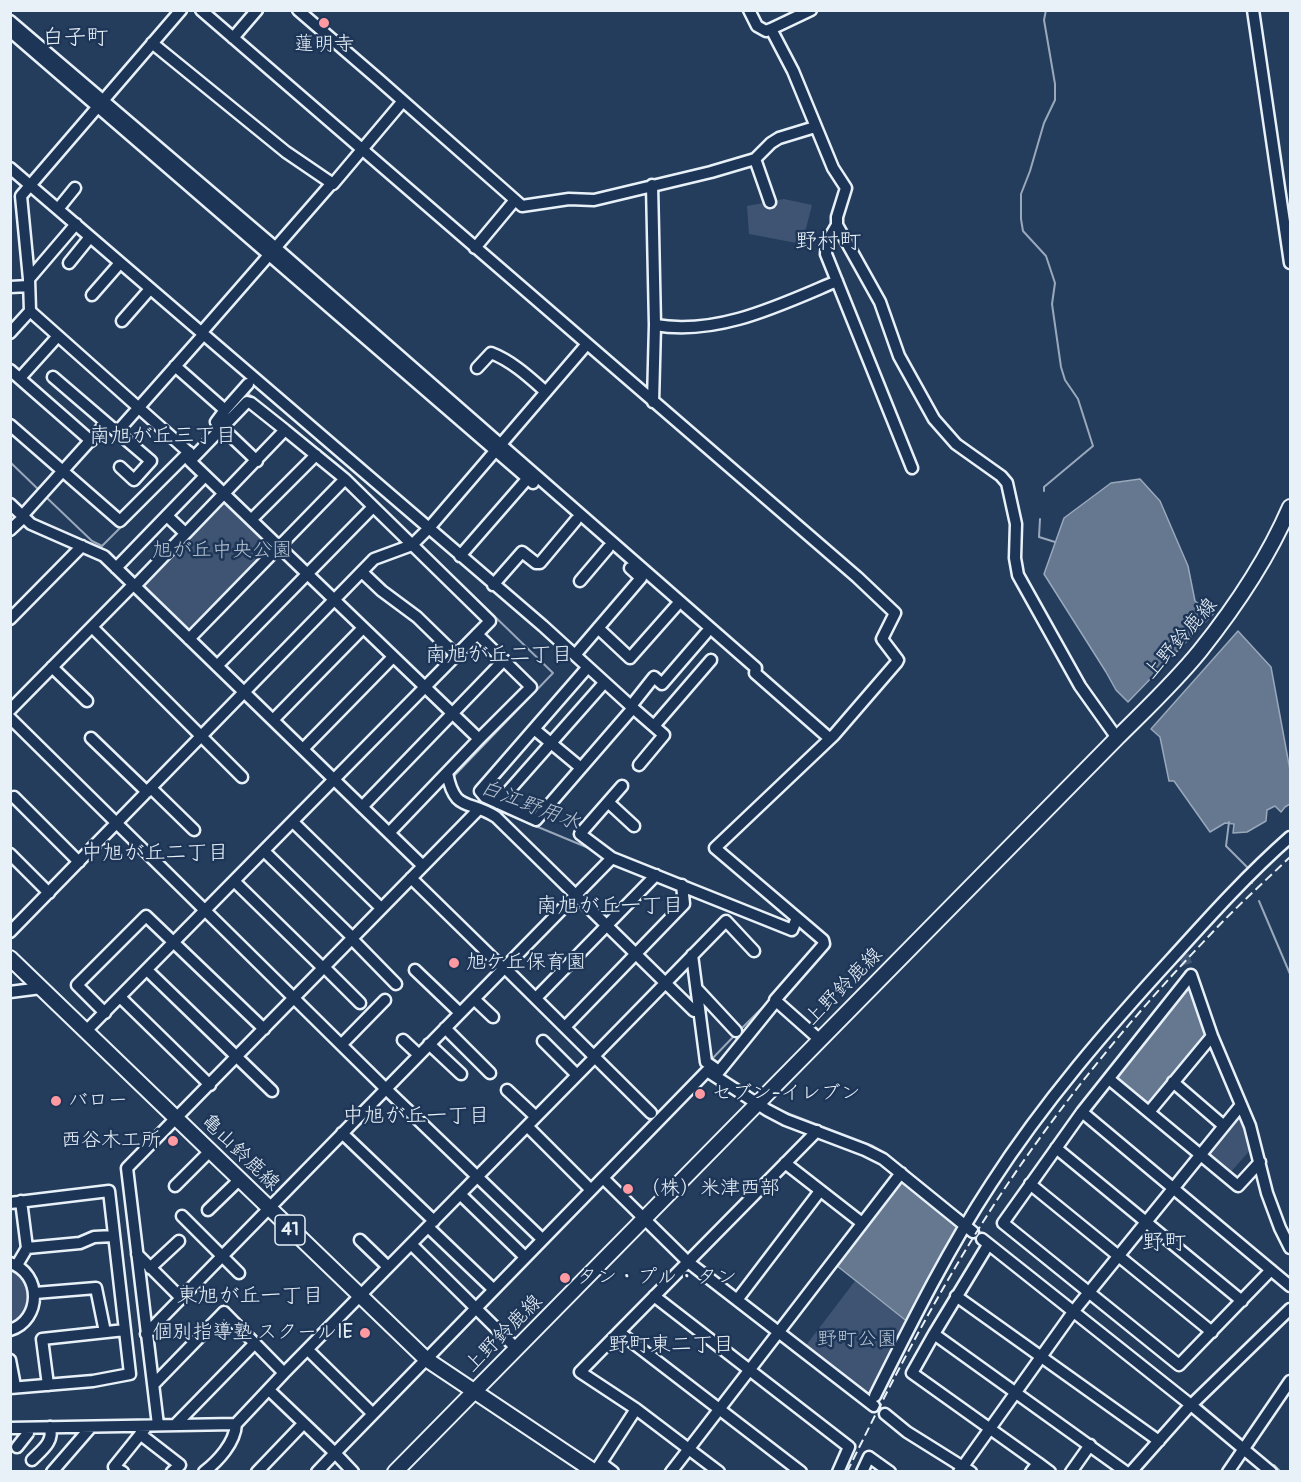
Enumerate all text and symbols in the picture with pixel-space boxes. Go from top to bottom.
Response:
marker: 蓮明寺 [317,16,331,30]
district label: 白子町 [42,25,108,51]
place label: 蓮明寺 [294,33,354,57]
district label: 野村町 [795,229,861,255]
district label: 南旭が丘三丁目 [90,424,236,450]
park label: 旭が丘中央公園 [152,539,292,563]
street label: 上野鈴鹿線 [1139,593,1223,685]
district label: 南旭が丘二丁目 [426,643,572,669]
water label: 白江野用水 [476,775,584,837]
district label: 中旭が丘二丁目 [82,841,228,867]
district label: 南旭が丘一丁目 [537,894,683,920]
street label: 上野鈴鹿線 [800,943,888,1031]
place label: 旭ケ丘保育園 [466,951,586,975]
marker: 旭ケ丘保育園 [447,956,461,970]
place label: セブン-イレブン [712,1082,861,1106]
marker: セブン-イレブン [693,1087,707,1101]
place label: バロー [68,1089,128,1113]
marker: バロー [49,1094,63,1108]
district label: 中旭が丘一丁目 [343,1104,489,1130]
street label: 亀山鈴鹿線 [196,1110,284,1196]
place label: 西谷木工所 [61,1129,161,1153]
marker: 西谷木工所 [166,1134,180,1148]
place label: （株）米津西部 [640,1177,780,1201]
marker: （株）米津西部 [621,1182,635,1196]
road number: 41 [275,1215,305,1245]
district label: 野町 [1142,1230,1186,1256]
place label: タン・プル・タン [577,1266,737,1290]
marker: タン・プル・タン [558,1271,572,1285]
district label: 東旭が丘一丁目 [177,1284,323,1310]
street label: 上野鈴鹿線 [460,1290,548,1378]
place label: 個別指導塾 スクールIE [153,1321,353,1345]
marker: 個別指導塾 スクールIE [358,1326,372,1340]
park label: 野町公園 [817,1328,897,1352]
district label: 野町東二丁目 [608,1333,734,1359]

